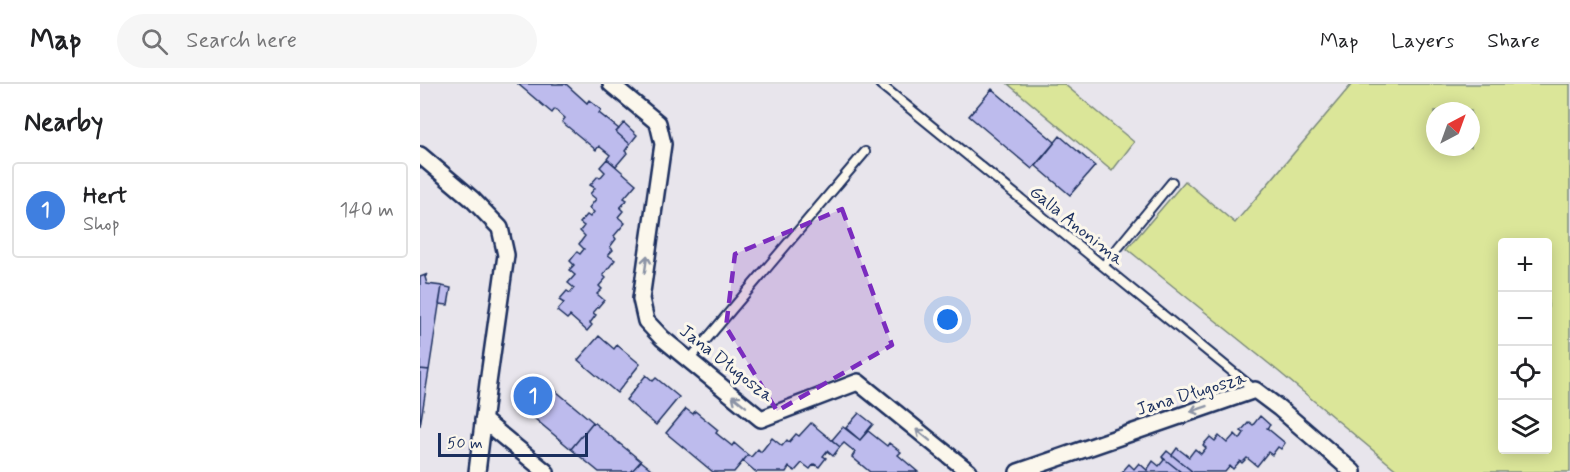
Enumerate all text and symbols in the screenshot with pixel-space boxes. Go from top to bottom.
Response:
search box [117,14,537,68]
text: Map [30,23,81,60]
icon: search [138,25,171,58]
text: Search here [186,27,297,55]
text: Map [1320,27,1358,55]
text: Layers [1391,27,1454,55]
text: Share [1487,27,1540,55]
north arrow [1426,102,1480,156]
text: Nearby [24,106,103,140]
street label: Galla Anonima [1024,180,1129,271]
text: Hert [83,183,127,211]
text: 1 [41,197,50,224]
text: 140 m [340,197,394,224]
text: Shop [83,211,120,238]
map controls [1498,238,1552,454]
button: + [1498,238,1552,292]
one-way arrow [640,254,651,274]
button: − [1498,292,1552,346]
your location [933,305,962,334]
street label: Jana Długosza [674,319,779,408]
button: locate [1498,346,1552,400]
street label: Jana Długosza [1134,366,1249,422]
pin: 1 [514,374,552,418]
one-way arrow [731,395,747,408]
button: layers [1498,400,1552,454]
one-way arrow [1190,405,1209,416]
one-way arrow [916,428,931,442]
scale bar [438,430,588,458]
text: 50 m [447,433,483,454]

